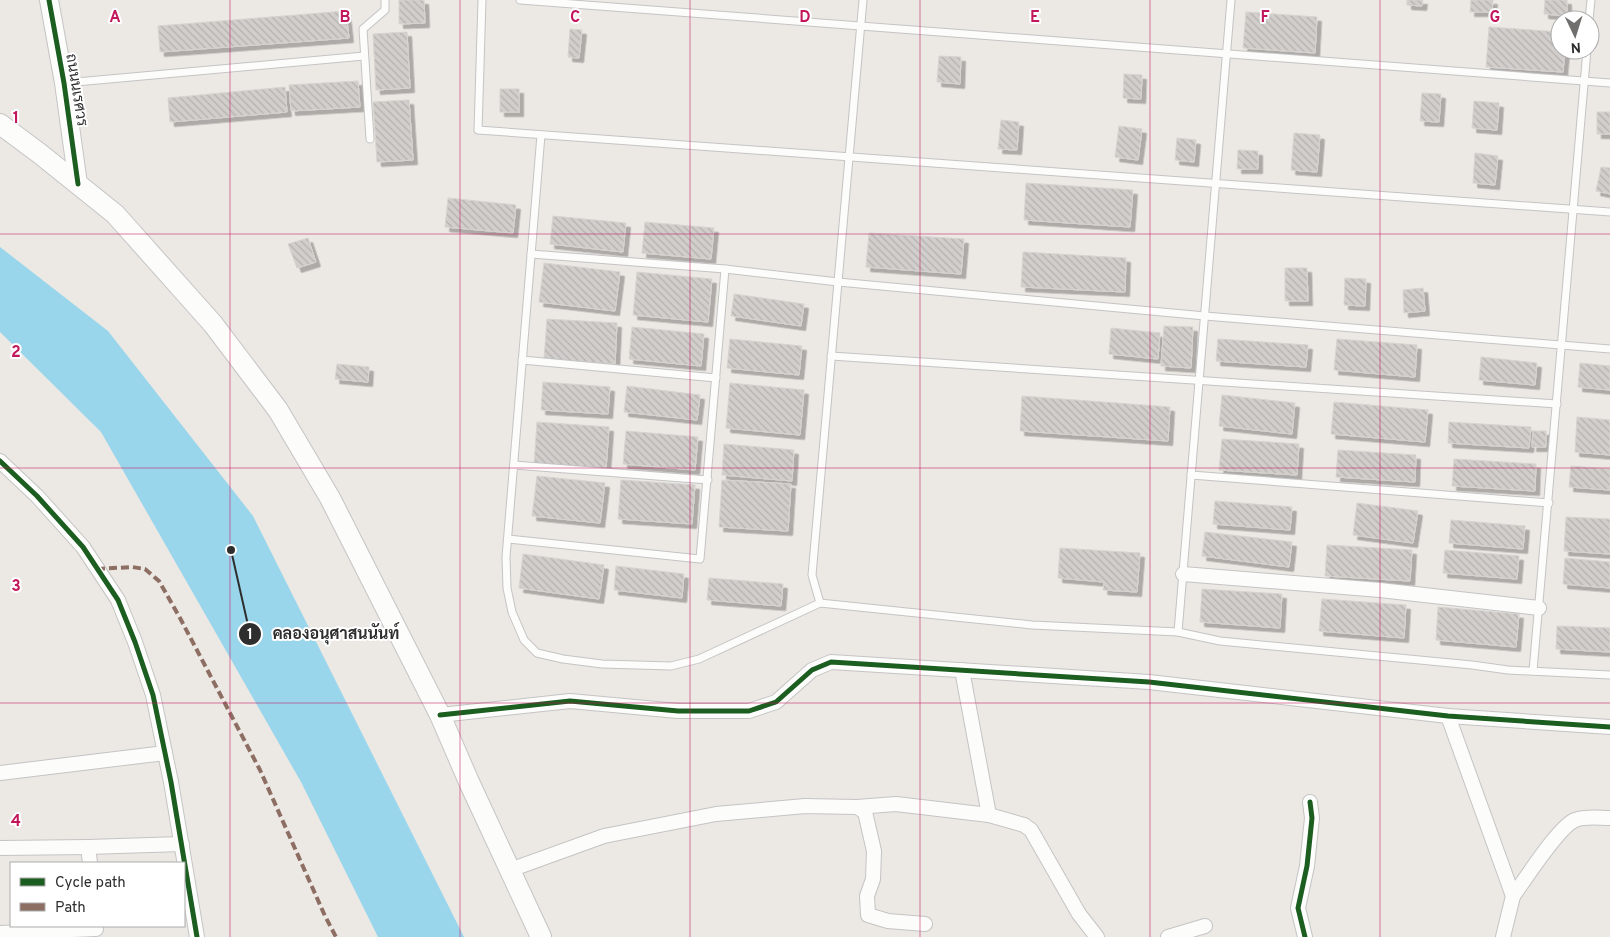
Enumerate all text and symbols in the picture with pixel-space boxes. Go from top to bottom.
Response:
text: A [109,8,121,28]
text: B [339,8,351,28]
text: C [570,8,580,28]
text: D [799,8,811,28]
text: E [1030,8,1040,28]
text: F [1260,8,1270,28]
text: G [1490,8,1500,28]
north arrow [1550,10,1600,60]
text: N [1570,38,1581,55]
street label: ถนนนเรศวร [60,53,91,128]
text: 1 [13,109,19,129]
text: 2 [11,343,21,363]
text: 3 [11,577,21,597]
callout: คลองอนุศาสนนันท์ [237,618,409,649]
text: คลองอนุศาสนนันท์ [273,622,400,645]
text: 1 [247,626,253,645]
text: 4 [11,812,21,832]
legend [10,862,185,927]
text: Cycle path [55,874,126,893]
text: Path [55,899,86,918]

